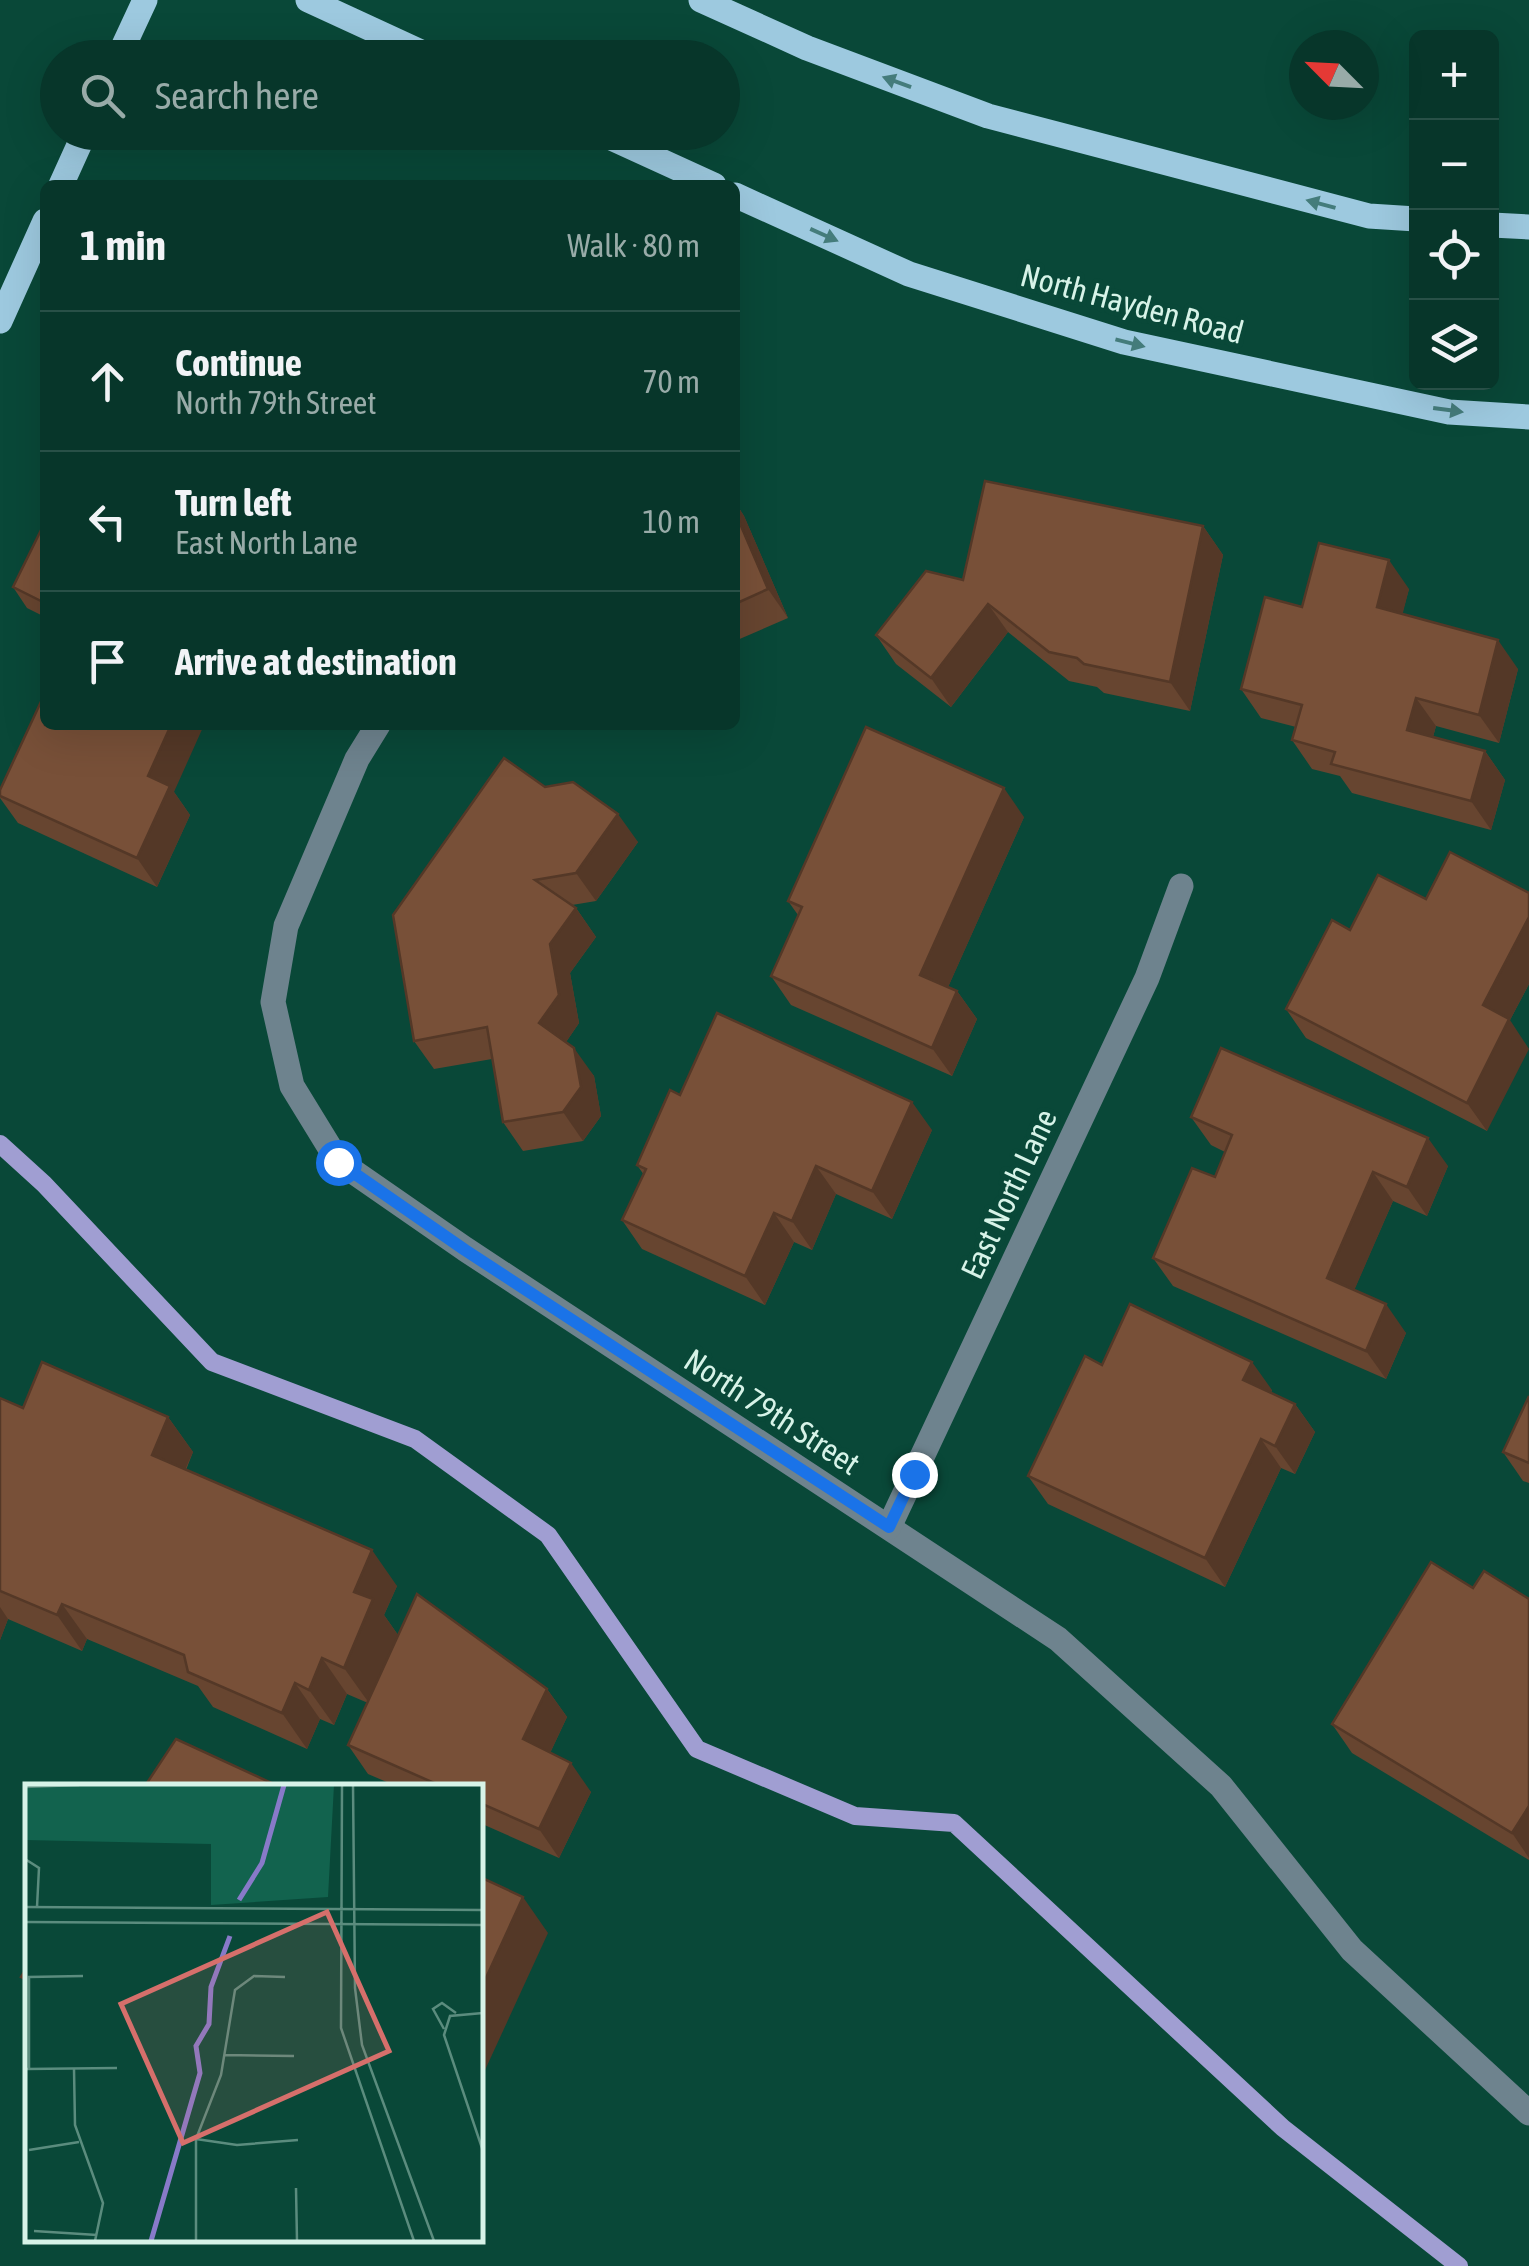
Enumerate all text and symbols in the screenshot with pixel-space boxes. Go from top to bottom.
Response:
north arrow [1289,30,1379,120]
map controls [1409,30,1499,390]
button: + [1409,30,1499,120]
search box [40,40,740,150]
icon: search [75,68,130,123]
text: Search here [155,74,319,117]
one-way arrow [882,74,912,89]
button: − [1409,120,1499,210]
one-way arrow [1305,195,1336,211]
button: locate [1409,210,1499,300]
text: 1 min [80,221,166,269]
text: Walk · 80 m [567,227,700,264]
one-way arrow [809,227,839,243]
street label: North Hayden Road [1017,256,1248,351]
button: layers [1409,300,1499,390]
one-way arrow [1115,335,1146,351]
text: Continue [175,341,302,384]
icon: ahead [80,354,135,409]
text: 70 m [642,363,700,400]
text: North 79th Street [175,384,377,421]
one-way arrow [1432,403,1464,419]
text: Turn left [175,481,291,524]
icon: left [80,494,135,549]
text: 10 m [642,503,700,540]
text: East North Lane [175,524,358,561]
icon: arrive [80,634,135,689]
text: Arrive at destination [175,640,457,683]
street label: East North Lane [953,1103,1064,1284]
route start [316,1140,362,1186]
street label: North 79th Street [678,1341,867,1482]
route end [892,1452,938,1498]
inset map [25,1784,482,2241]

